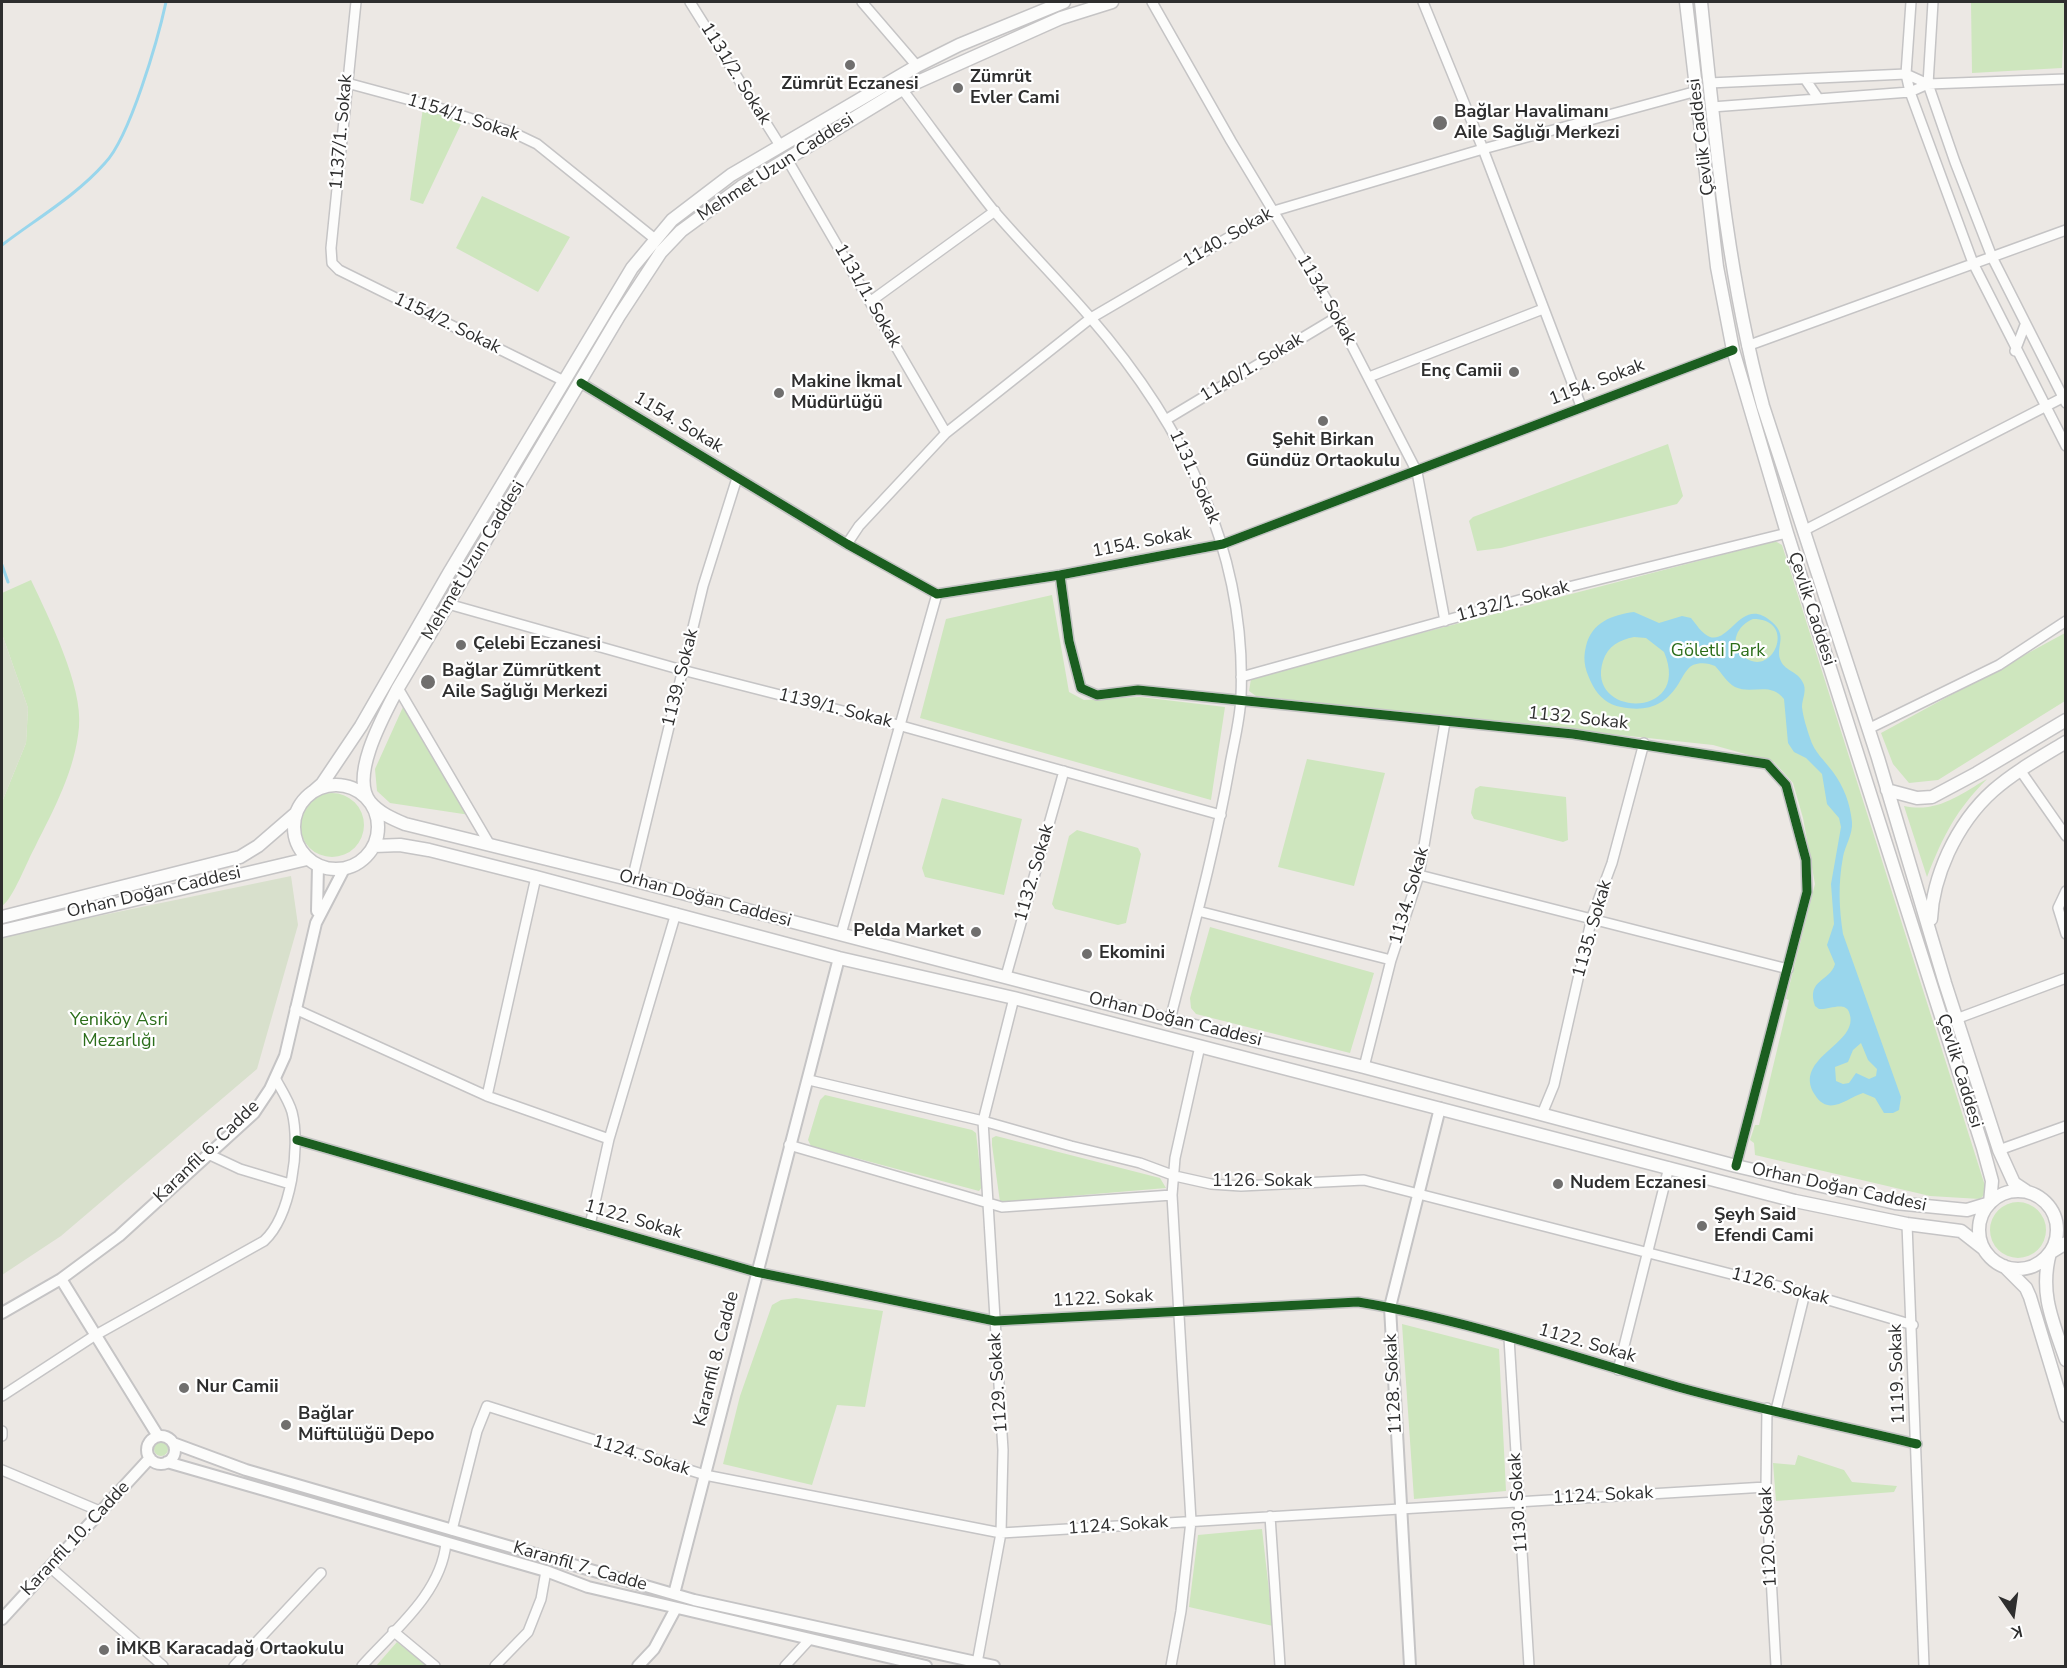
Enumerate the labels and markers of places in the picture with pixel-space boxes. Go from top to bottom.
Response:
marker: Zümrüt Eczanesi [843,58,857,72]
place label: Zümrüt Evler Cami [970,67,1060,110]
place label: Zümrüt Eczanesi [781,74,919,96]
marker: Zümrüt Evler Cami [951,81,965,95]
place label: Bağlar Havalimanı Aile Sağlığı Merkezi [1454,102,1620,144]
marker: Bağlar Havalimanı Aile Sağlığı Merkezi [1431,114,1449,132]
place label: Enç Camii [1421,361,1502,383]
marker: Enç Camii [1507,365,1521,379]
place label: Makine İkmal Müdürlüğü [791,372,902,415]
marker: Makine İkmal Müdürlüğü [772,386,786,400]
marker: Şehit Birkan Gündüz Ortaokulu [1316,414,1330,428]
place label: Şehit Birkan Gündüz Ortaokulu [1246,430,1400,472]
place label: Çelebi Eczanesi [473,634,601,656]
marker: Çelebi Eczanesi [454,638,468,652]
place label: Bağlar Zümrütkent Aile Sağlığı Merkezi [442,661,608,704]
marker: Bağlar Zümrütkent Aile Sağlığı Merkezi [419,673,437,691]
place label: Pelda Market [853,921,964,943]
marker: Pelda Market [969,925,983,939]
place label: Ekomini [1099,943,1165,965]
marker: Ekomini [1080,947,1094,961]
place label: Nudem Eczanesi [1570,1173,1706,1195]
marker: Nudem Eczanesi [1551,1177,1565,1191]
place label: Şeyh Said Efendi Cami [1714,1205,1814,1248]
marker: Şeyh Said Efendi Cami [1695,1219,1709,1233]
place label: Nur Camii [196,1377,279,1399]
marker: Nur Camii [177,1381,191,1395]
place label: Bağlar Müftülüğü Depo [298,1404,434,1446]
marker: Bağlar Müftülüğü Depo [279,1418,293,1432]
place label: İMKB Karacadağ Ortaokulu [116,1639,344,1661]
marker: İMKB Karacadağ Ortaokulu [97,1643,111,1657]

